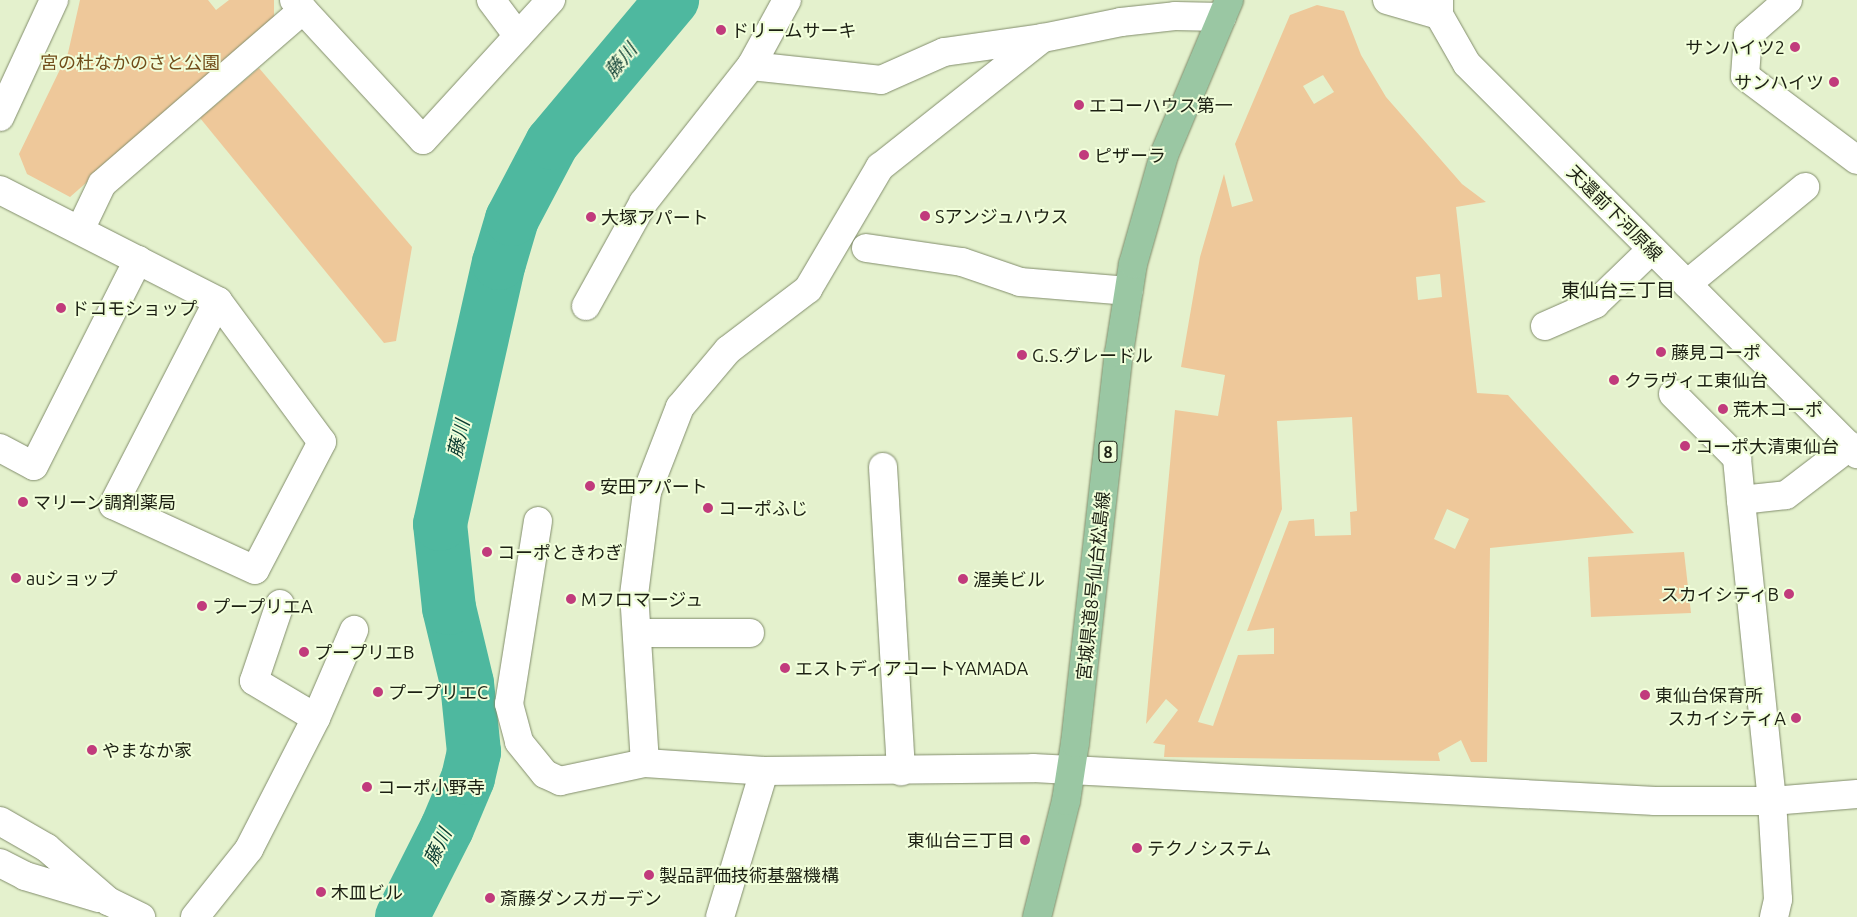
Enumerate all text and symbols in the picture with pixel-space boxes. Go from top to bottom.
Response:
place label: ドリームサーキ [731,19,857,41]
marker: ドリームサーキ [715,24,727,36]
place label: サンハイツ2 [1685,36,1785,58]
water label: 藤川 [600,39,642,83]
marker: サンハイツ2 [1789,41,1801,53]
park label: 宮の杜なかのさと公園 [40,51,220,73]
place label: サンハイツ [1734,71,1824,93]
marker: サンハイツ [1828,76,1840,88]
place label: エコーハウス第一 [1089,94,1233,116]
marker: エコーハウス第一 [1073,99,1085,111]
place label: ピザーラ [1094,144,1166,166]
marker: ピザーラ [1078,149,1090,161]
street label: 天還前下河原線 [1563,161,1667,265]
place label: Sアンジュハウス [935,205,1070,227]
place label: 大塚アパート [601,206,709,228]
marker: Sアンジュハウス [919,210,931,222]
marker: 大塚アパート [585,211,597,223]
district label: 東仙台三丁目 [1561,280,1675,302]
place label: ドコモショップ [71,297,197,319]
marker: ドコモショップ [55,302,67,314]
place label: 藤見コーポ [1671,341,1761,363]
place label: G.S.グレードル [1032,344,1153,366]
marker: 藤見コーポ [1655,346,1667,358]
marker: G.S.グレードル [1016,349,1028,361]
place label: クラヴィエ東仙台 [1624,369,1768,391]
marker: クラヴィエ東仙台 [1608,374,1620,386]
place label: 荒木コーポ [1733,398,1823,420]
marker: 荒木コーポ [1717,403,1729,415]
water label: 藤川 [444,418,474,460]
place label: コーポ大清東仙台 [1695,435,1839,457]
road number: 8 [1098,438,1118,466]
marker: コーポ大清東仙台 [1679,440,1691,452]
place label: 安田アパート [600,475,708,497]
marker: 安田アパート [584,480,596,492]
street label: 宮城県道8号仙台松島線 [1072,490,1114,682]
place label: マリーン調剤薬局 [33,491,177,513]
marker: マリーン調剤薬局 [17,496,29,508]
place label: コーポふじ [718,497,808,519]
marker: コーポふじ [702,502,714,514]
place label: コーポときわぎ [497,541,623,563]
marker: コーポときわぎ [481,546,493,558]
place label: auショップ [26,567,118,589]
place label: 渥美ビル [973,568,1045,590]
marker: auショップ [10,572,22,584]
marker: 渥美ビル [957,573,969,585]
place label: スカイシティB [1660,583,1779,605]
place label: Mフロマージュ [581,588,705,610]
marker: スカイシティB [1783,588,1795,600]
marker: Mフロマージュ [565,593,577,605]
place label: プープリエA [212,595,314,617]
marker: プープリエA [196,600,208,612]
place label: プープリエB [314,641,415,663]
marker: プープリエB [298,646,310,658]
place label: エストディアコートYAMADA [795,657,1029,679]
marker: エストディアコートYAMADA [779,662,791,674]
place label: プープリエC [388,681,489,703]
place label: 東仙台保育所 [1655,684,1763,706]
marker: プープリエC [372,686,384,698]
marker: 東仙台保育所 [1639,689,1651,701]
place label: スカイシティA [1666,707,1786,729]
marker: スカイシティA [1790,712,1802,724]
place label: やまなか家 [102,739,192,761]
marker: やまなか家 [86,744,98,756]
place label: コーポ小野寺 [377,776,485,798]
marker: コーポ小野寺 [361,781,373,793]
water label: 藤川 [419,825,457,869]
place label: 東仙台三丁目 [907,829,1015,851]
marker: 東仙台三丁目 [1019,834,1031,846]
place label: テクノシステム [1147,837,1273,859]
marker: テクノシステム [1131,842,1143,854]
place label: 製品評価技術基盤機構 [659,864,839,886]
marker: 製品評価技術基盤機構 [643,869,655,881]
place label: 木皿ビル [331,881,403,903]
marker: 木皿ビル [315,886,327,898]
place label: 斎藤ダンスガーデン [500,887,662,909]
marker: 斎藤ダンスガーデン [484,892,496,904]

